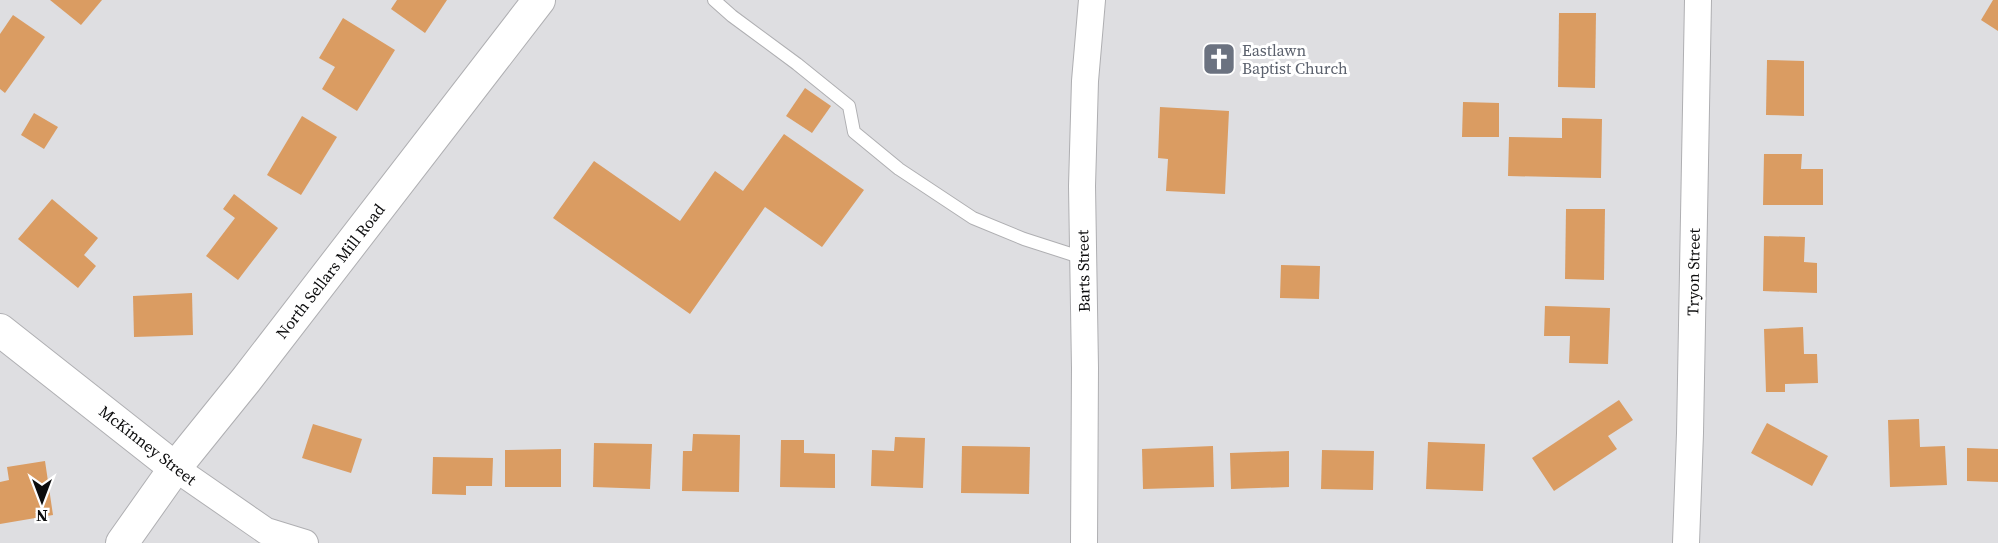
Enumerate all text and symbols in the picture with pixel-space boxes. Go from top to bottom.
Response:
place label: Eastlawn Baptist Church [1242,39,1348,79]
church icon: Eastlawn Baptist Church [1201,41,1237,77]
street label: North Sellars Mill Road [270,199,390,343]
street label: Tryon Street [1681,227,1705,316]
street label: Barts Street [1071,229,1095,312]
street label: McKinney Street [95,400,202,490]
north arrow [12,471,72,531]
text: N [36,505,48,527]

